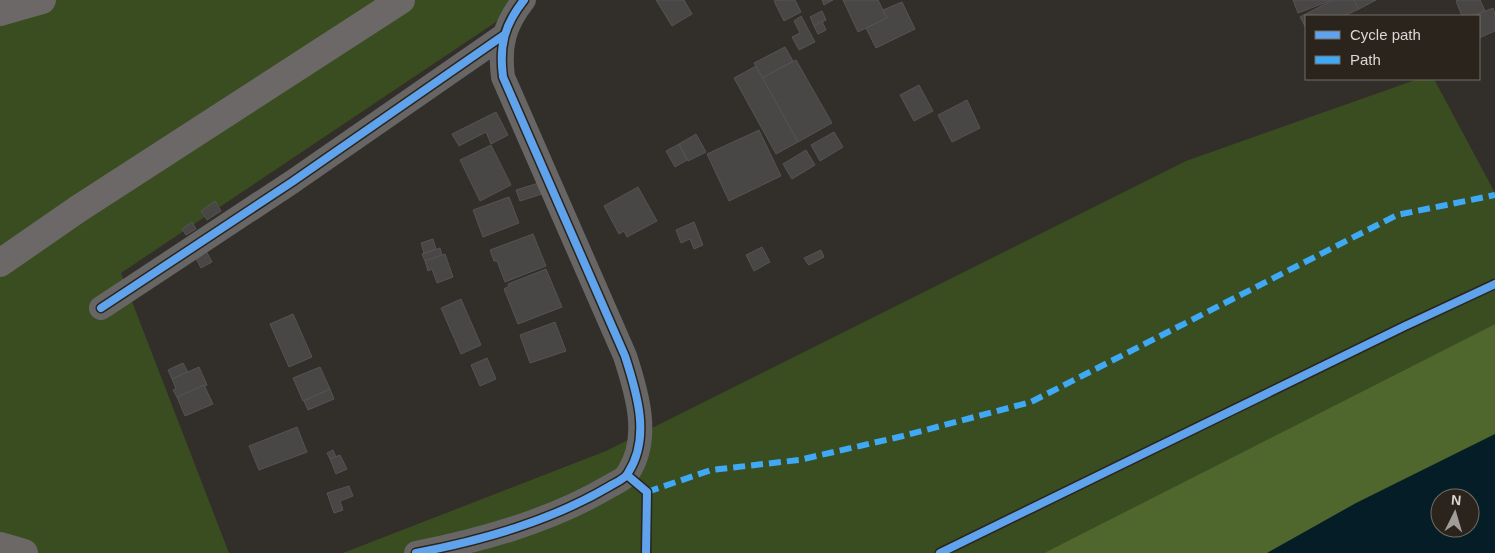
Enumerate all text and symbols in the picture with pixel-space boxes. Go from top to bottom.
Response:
legend [1305,15,1480,80]
text: Cycle path [1350,26,1421,43]
text: Path [1350,51,1381,68]
north arrow [1430,488,1480,538]
text: N [1450,492,1462,508]

